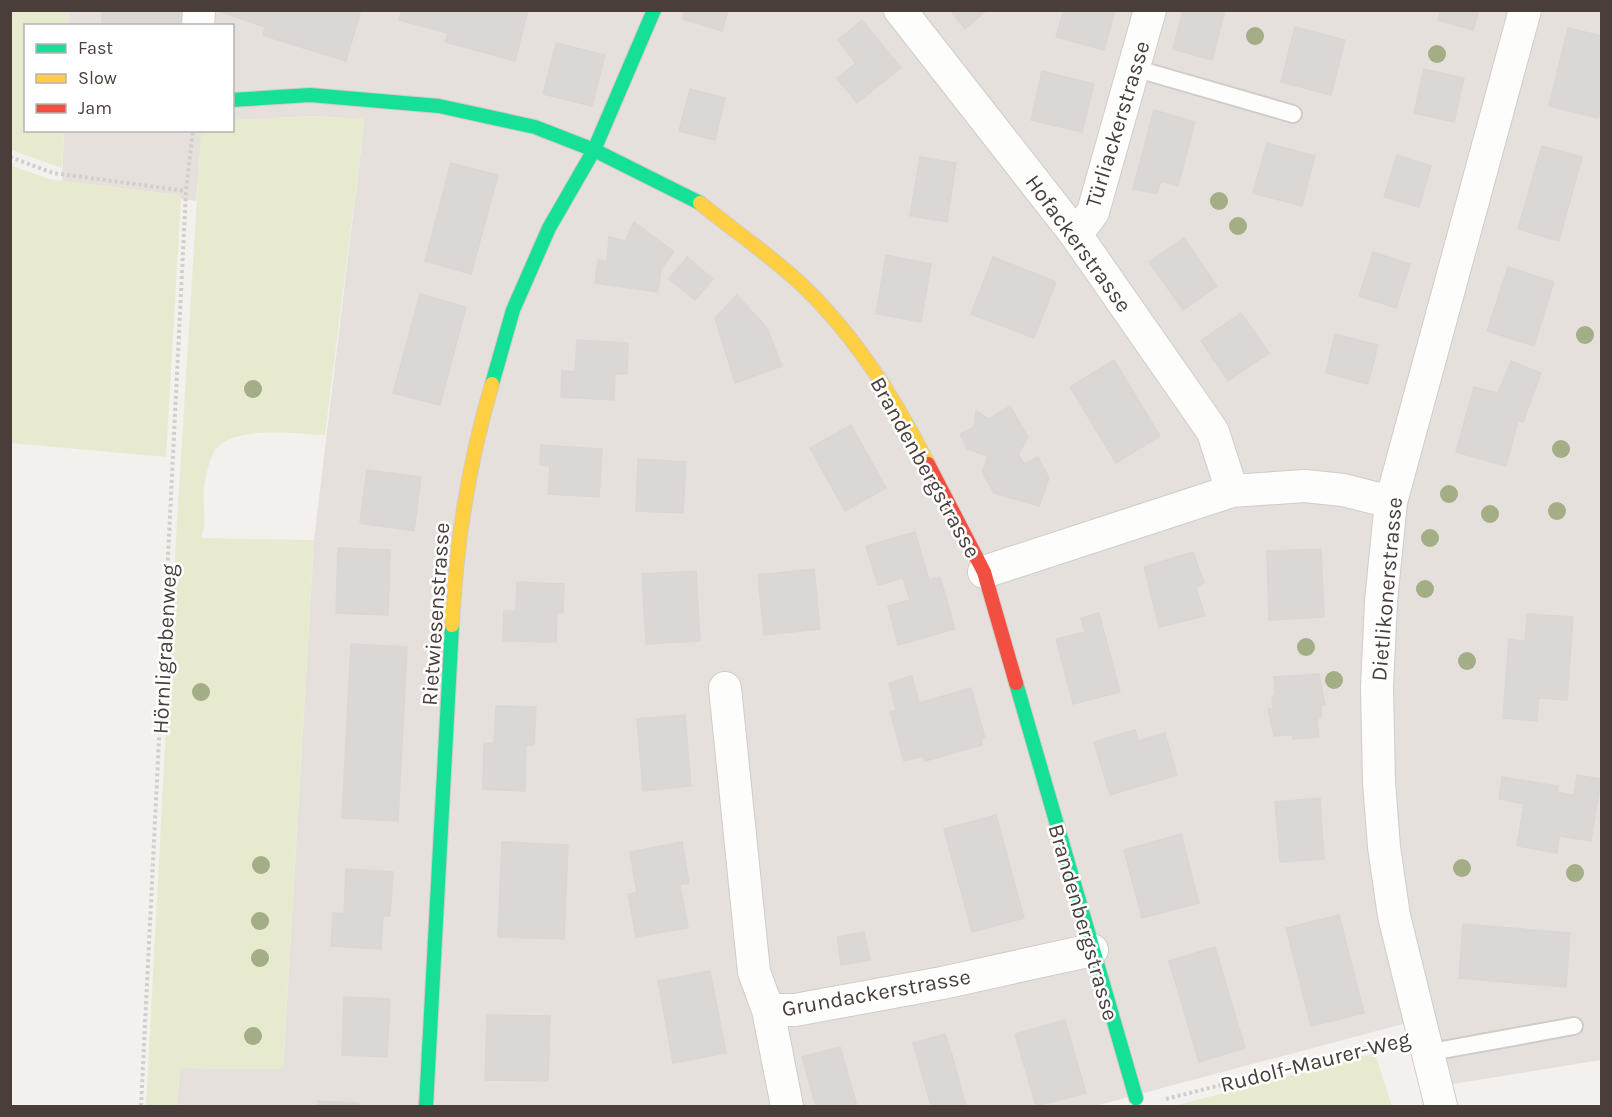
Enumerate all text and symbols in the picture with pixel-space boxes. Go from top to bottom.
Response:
legend [24,24,234,132]
text: Fast [78,37,113,59]
street label: Türliackerstrasse [1080,38,1156,211]
text: Slow [78,67,117,89]
text: Jam [78,97,112,119]
street label: Hofackerstrasse [1020,170,1137,317]
street label: Brandenbergstrasse [864,372,986,563]
street label: Dietlikonerstrasse [1366,496,1408,682]
street label: Rietwiesenstrasse [417,521,455,707]
street label: Hörnligrabenweg [148,563,182,735]
street label: Brandenbergstrasse [1043,821,1124,1024]
street label: Grundackerstrasse [780,964,973,1022]
street label: Rudolf-Maurer-Weg [1218,1026,1413,1098]

